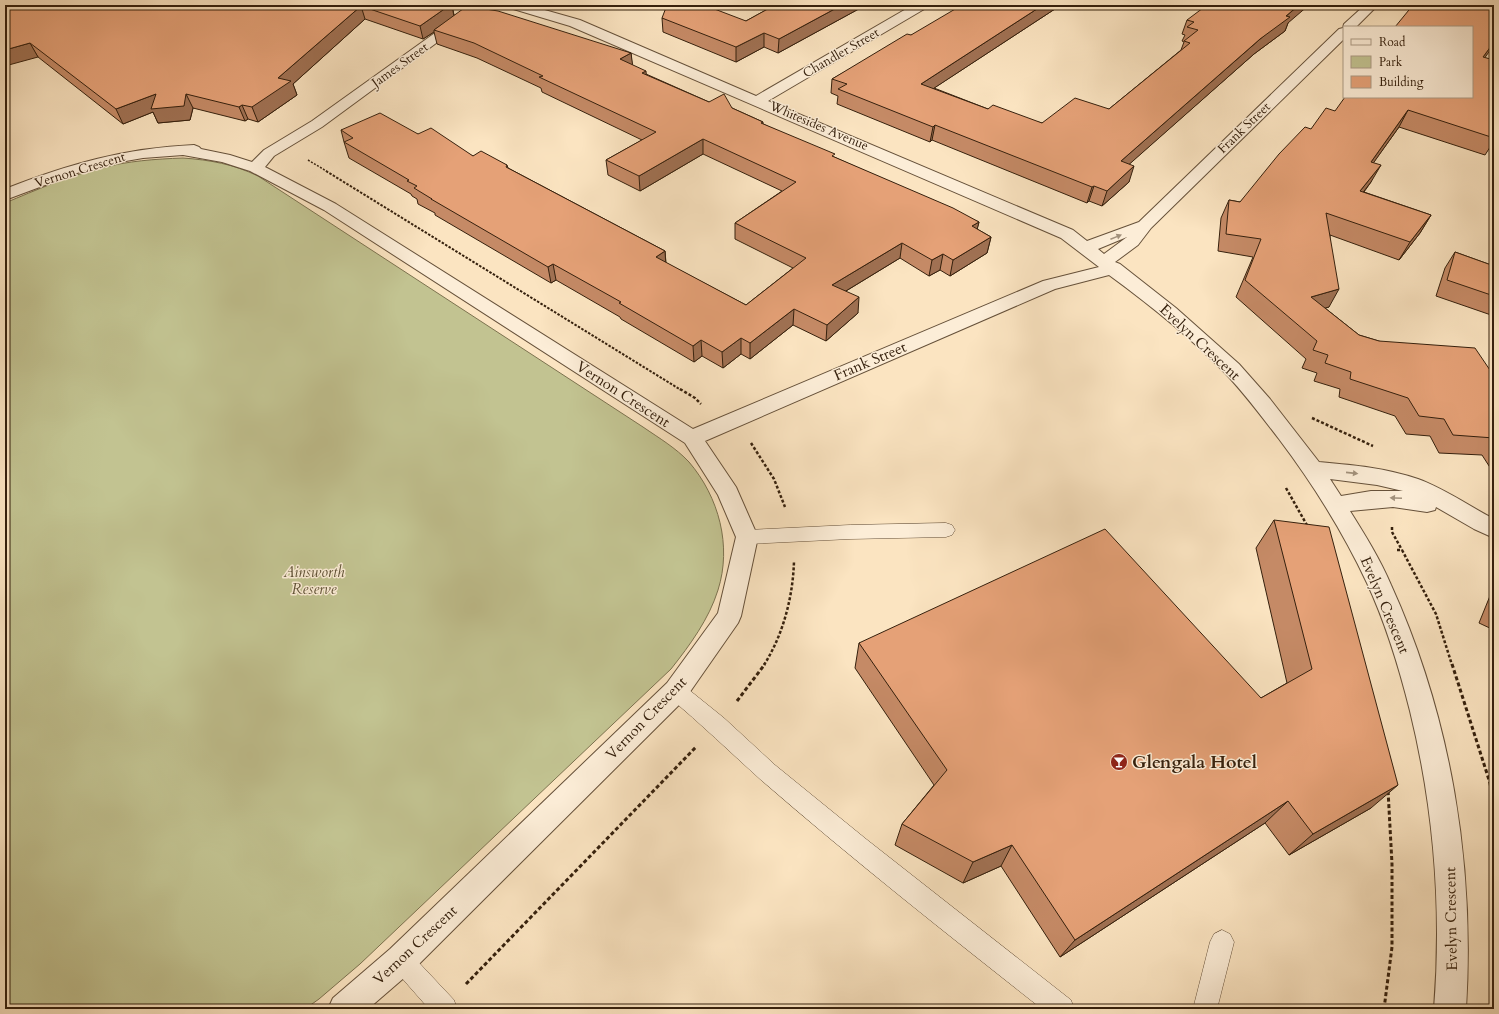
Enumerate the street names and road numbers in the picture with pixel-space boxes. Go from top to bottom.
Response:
street label: Chandler Street [799,24,883,82]
street label: James Street [366,38,432,93]
street label: Whitesides Avenue [766,97,871,155]
street label: Frank Street [1214,98,1274,158]
street label: Vernon Crescent [33,148,127,192]
street label: Evelyn Crescent [1155,299,1245,385]
street label: Frank Street [831,337,910,385]
street label: Vernon Crescent [572,356,674,432]
street label: Evelyn Crescent [1356,553,1415,657]
street label: Vernon Crescent [601,672,691,764]
street label: Evelyn Crescent [1440,867,1462,971]
street label: Vernon Crescent [369,901,462,989]

